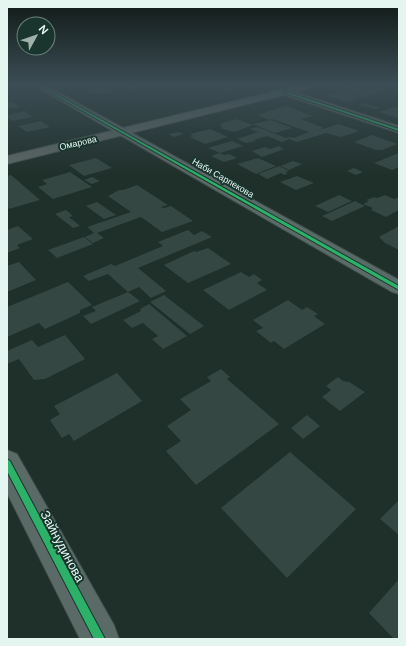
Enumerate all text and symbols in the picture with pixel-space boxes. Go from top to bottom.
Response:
north arrow [16,16,56,56]
text: N [36,22,52,37]
street label: Омарова [58,133,98,153]
street label: Наби Сарпекова [190,155,256,201]
street label: Зайнудинова [37,507,89,586]

